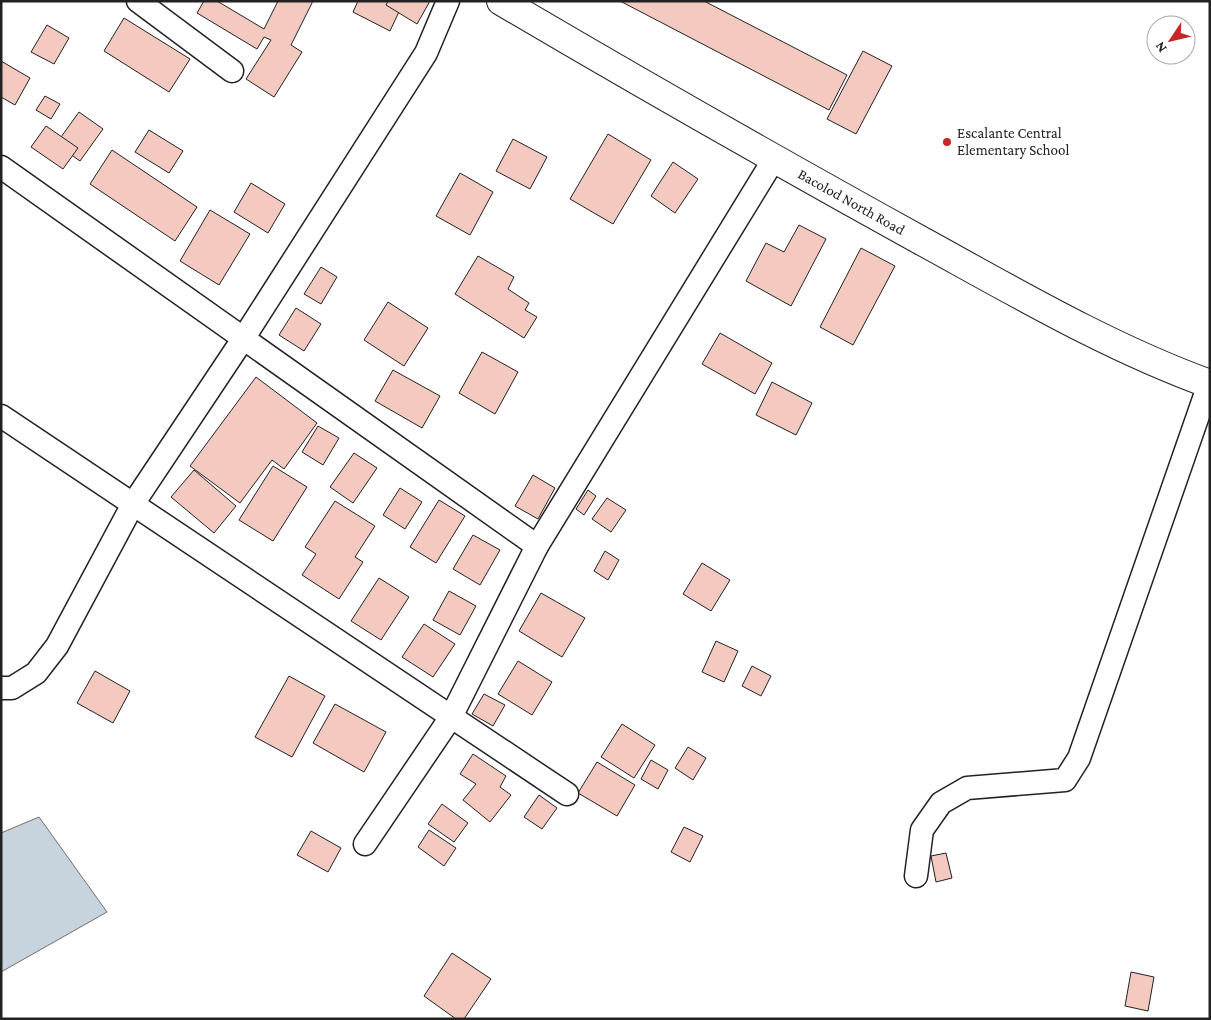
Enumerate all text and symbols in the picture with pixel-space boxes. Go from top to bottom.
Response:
north arrow [1146,15,1196,65]
text: N [1151,39,1170,56]
place label: Escalante Central Elementary School [957,125,1069,159]
marker: Escalante Central Elementary School [941,136,953,148]
street label: Bacolod North Road [795,166,908,238]

